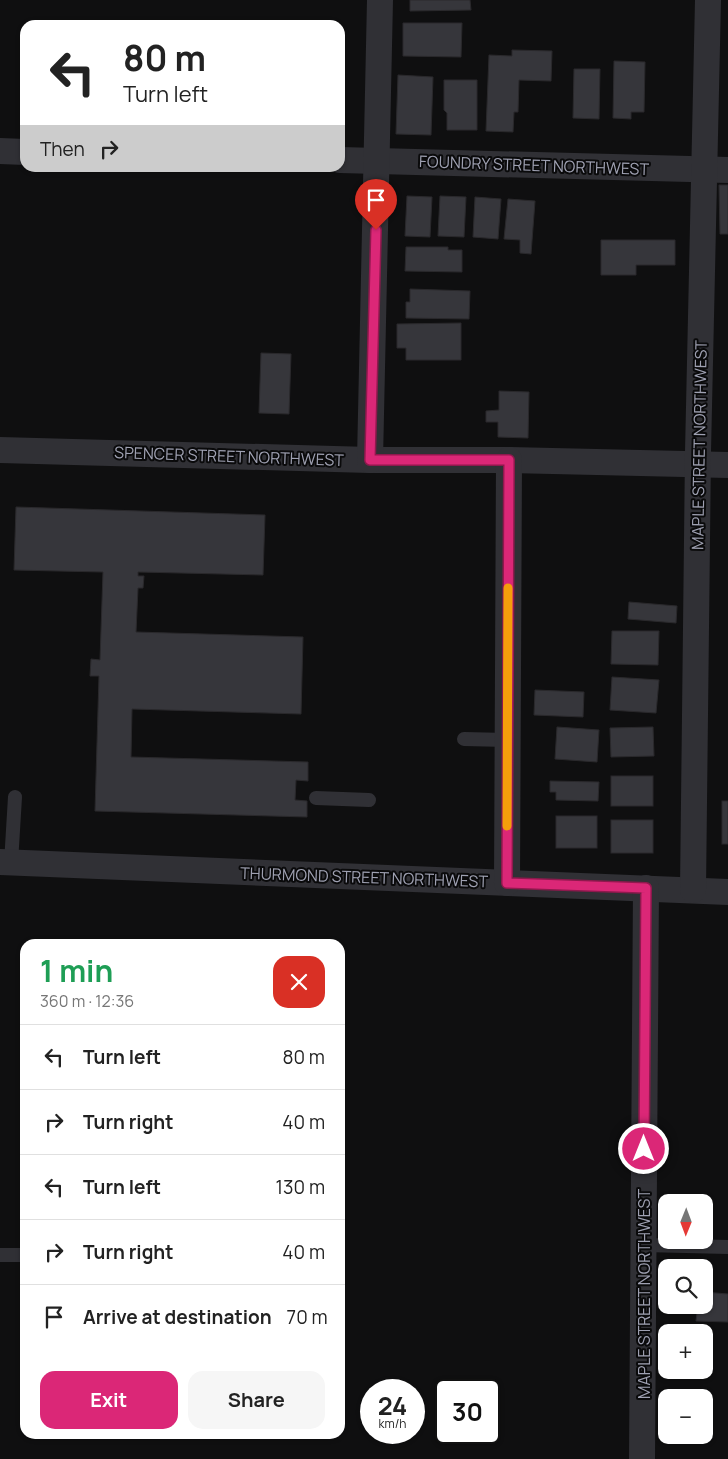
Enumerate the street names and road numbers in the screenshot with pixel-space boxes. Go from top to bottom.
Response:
street label: FOUNDRY STREET NORTHWEST [419,150,650,180]
street label: MAPLE STREET NORTHWEST [686,339,712,550]
street label: SPENCER STREET NORTHWEST [114,441,345,471]
street label: THURMOND STREET NORTHWEST [240,862,489,892]
street label: MAPLE STREET NORTHWEST [633,1189,655,1399]

